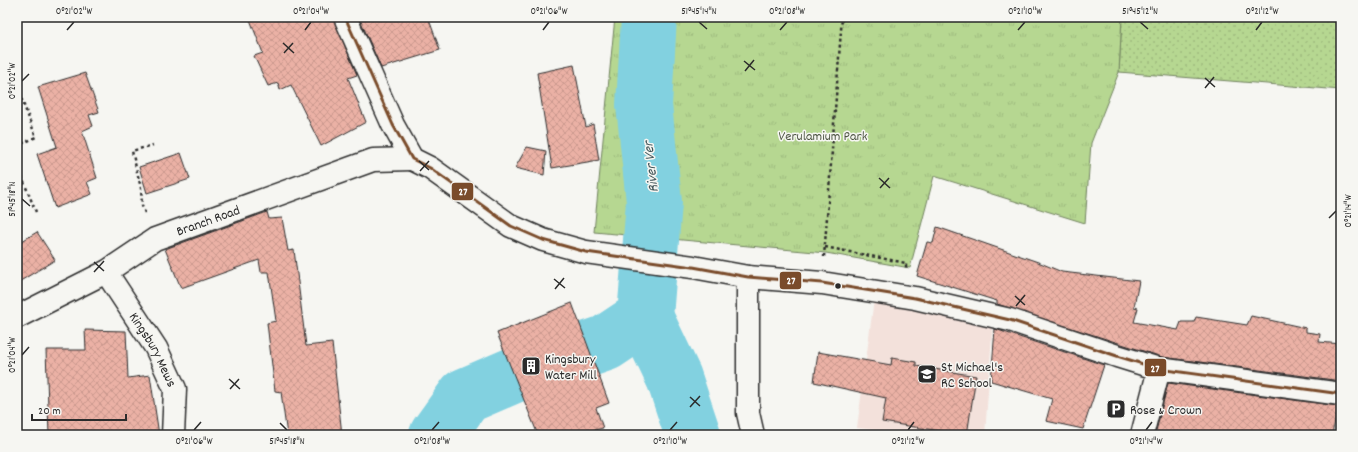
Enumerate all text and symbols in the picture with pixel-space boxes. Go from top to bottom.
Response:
text: 0°21'02"W [56,5,92,19]
text: 0°21'04"W [293,5,329,19]
text: 0°21'06"W [531,5,568,19]
text: 51°45'14"N [681,5,717,19]
text: 0°21'08"W [769,5,805,19]
text: 0°21'10"W [1008,5,1042,19]
text: 51°45'12"N [1122,5,1158,19]
text: 0°21'12"W [1245,5,1279,19]
text: 0°21'02"W [6,63,20,99]
park label: Verulamium Park [779,127,868,147]
water label: River Ver [638,139,666,193]
text: 51°45'18"N [6,181,20,217]
line badge: 27 [451,182,474,201]
text: 27 [458,185,468,201]
text: 0°21'14"W [1342,194,1356,227]
street label: Branch Road [174,201,243,242]
line badge: 27 [779,271,802,290]
text: 27 [786,274,796,290]
unlabelled marker [833,281,843,291]
street label: Kingsbury Mews [123,309,181,391]
text: 0°21'04"W [6,337,20,373]
place label: Kingsbury Water Mill [545,350,597,386]
building icon: Kingsbury Water Mill [520,355,542,377]
place label: St Michael's RC School [941,358,1003,394]
line badge: 27 [1144,358,1167,377]
text: 27 [1150,362,1160,378]
school or university icon: St Michael's RC School [916,363,938,385]
scale bar [32,396,126,422]
parking icon: Rose & Crown [1105,398,1127,420]
place label: Rose & Crown [1130,401,1202,421]
text: 20 m [38,403,61,420]
text: 0°21'06"W [176,435,213,449]
text: 51°45'18"N [269,435,305,449]
text: 0°21'08"W [414,435,450,449]
text: 0°21'10"W [653,435,687,449]
text: 0°21'12"W [891,435,925,449]
text: 0°21'14"W [1130,435,1163,449]

